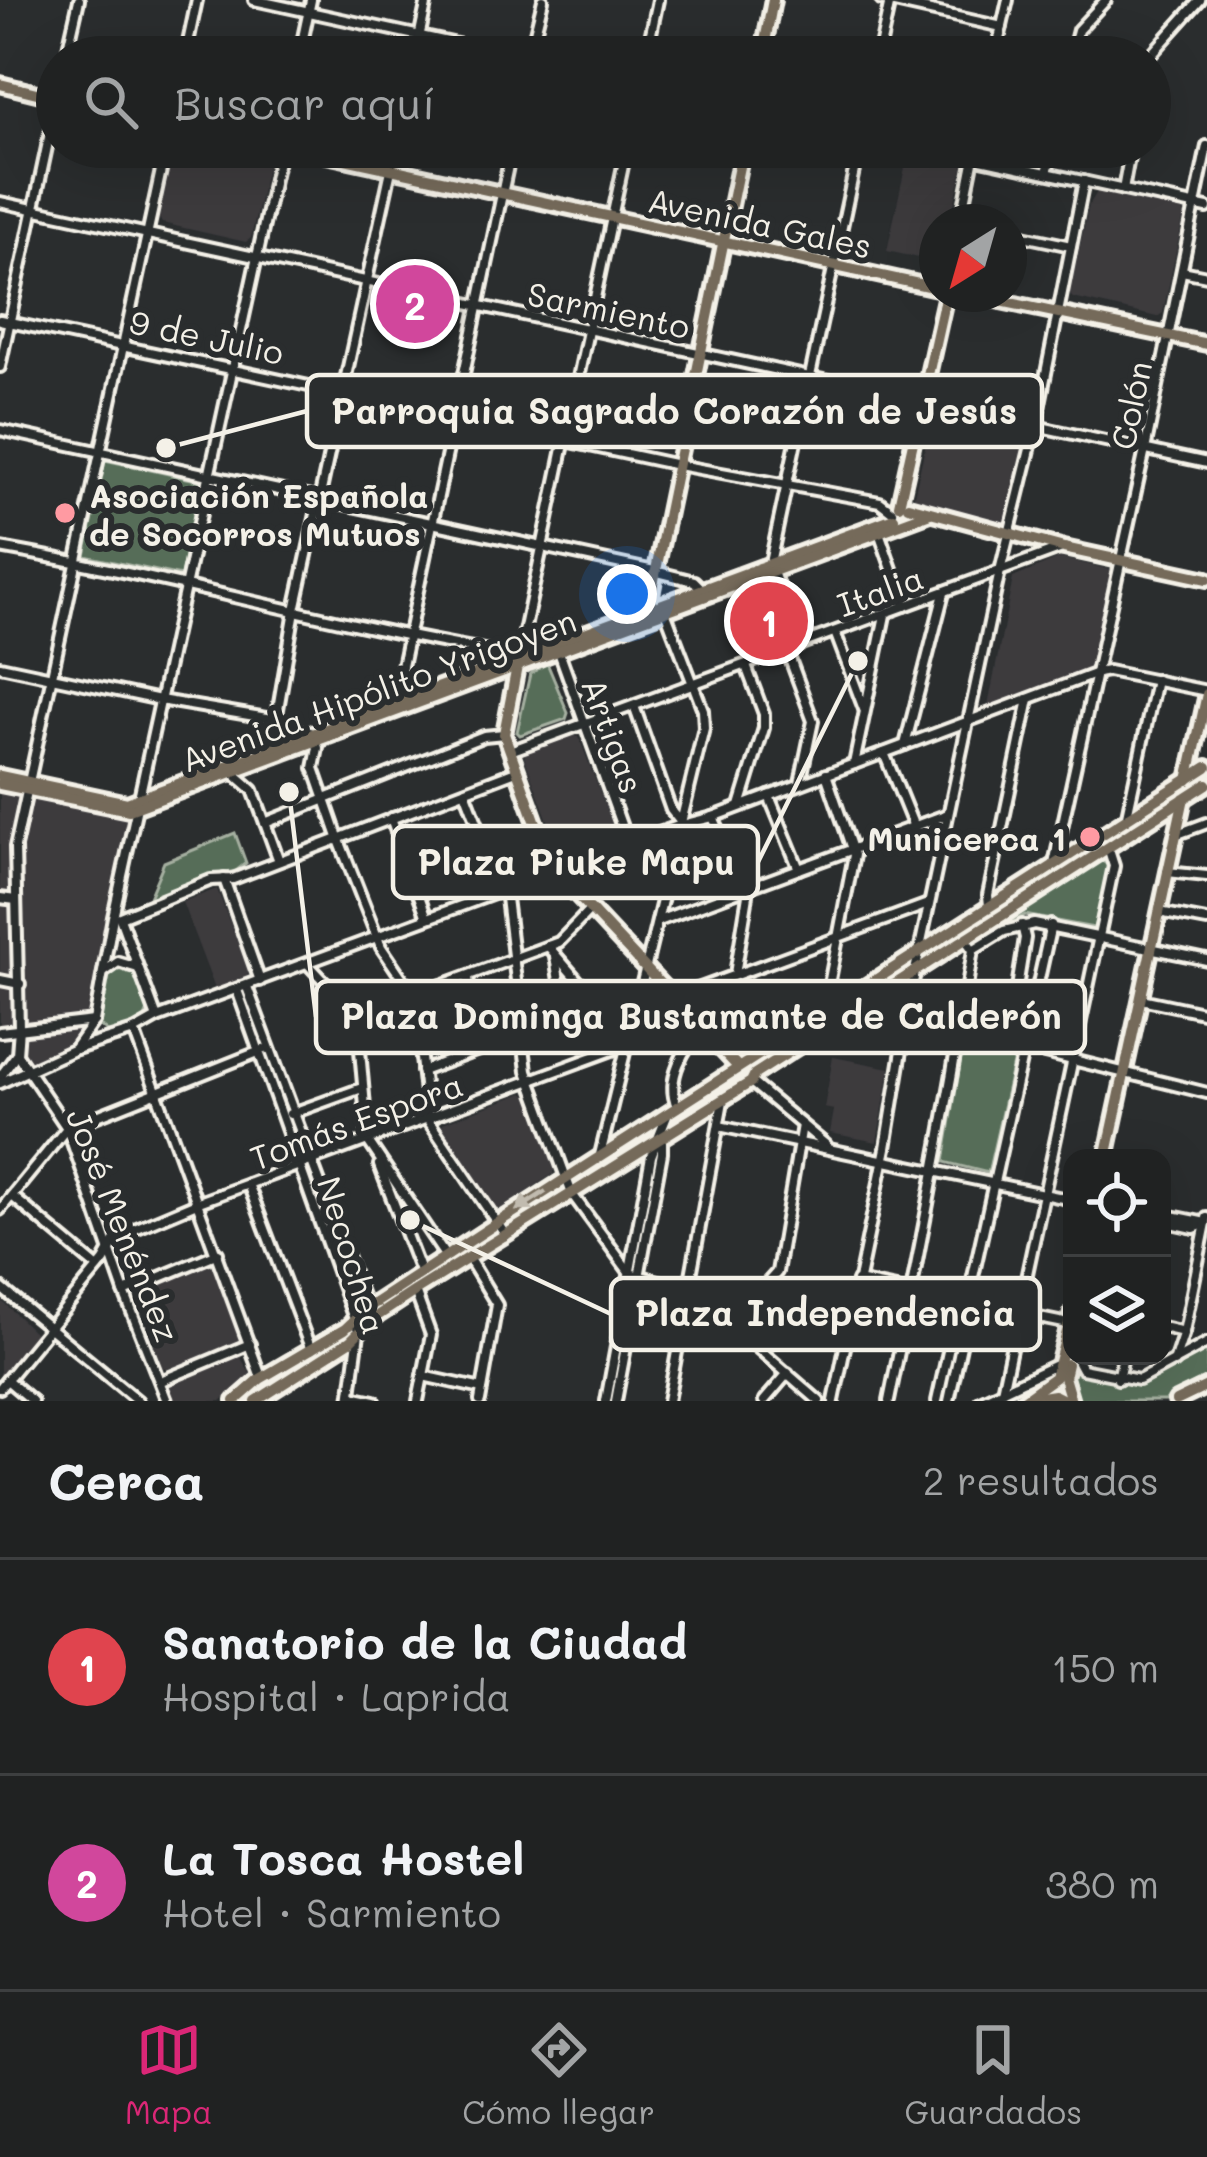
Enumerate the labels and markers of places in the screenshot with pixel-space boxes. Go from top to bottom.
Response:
pin: 2 [376,259,454,349]
callout: Parroquia Sagrado Corazón de Jesús [307,375,1042,447]
place label: Asociación Española de Socorros Mutuos [89,473,429,554]
marker: Asociación Española de Socorros Mutuos [52,500,78,526]
pin: 1 [730,576,808,666]
place label: Municerca 1 [867,816,1066,859]
marker: Municerca 1 [1077,824,1103,850]
callout: Plaza Piuke Mapu [393,826,758,898]
callout: Plaza Dominga Bustamante de Calderón [316,981,1085,1053]
callout: Plaza Independencia [611,1278,1040,1350]

